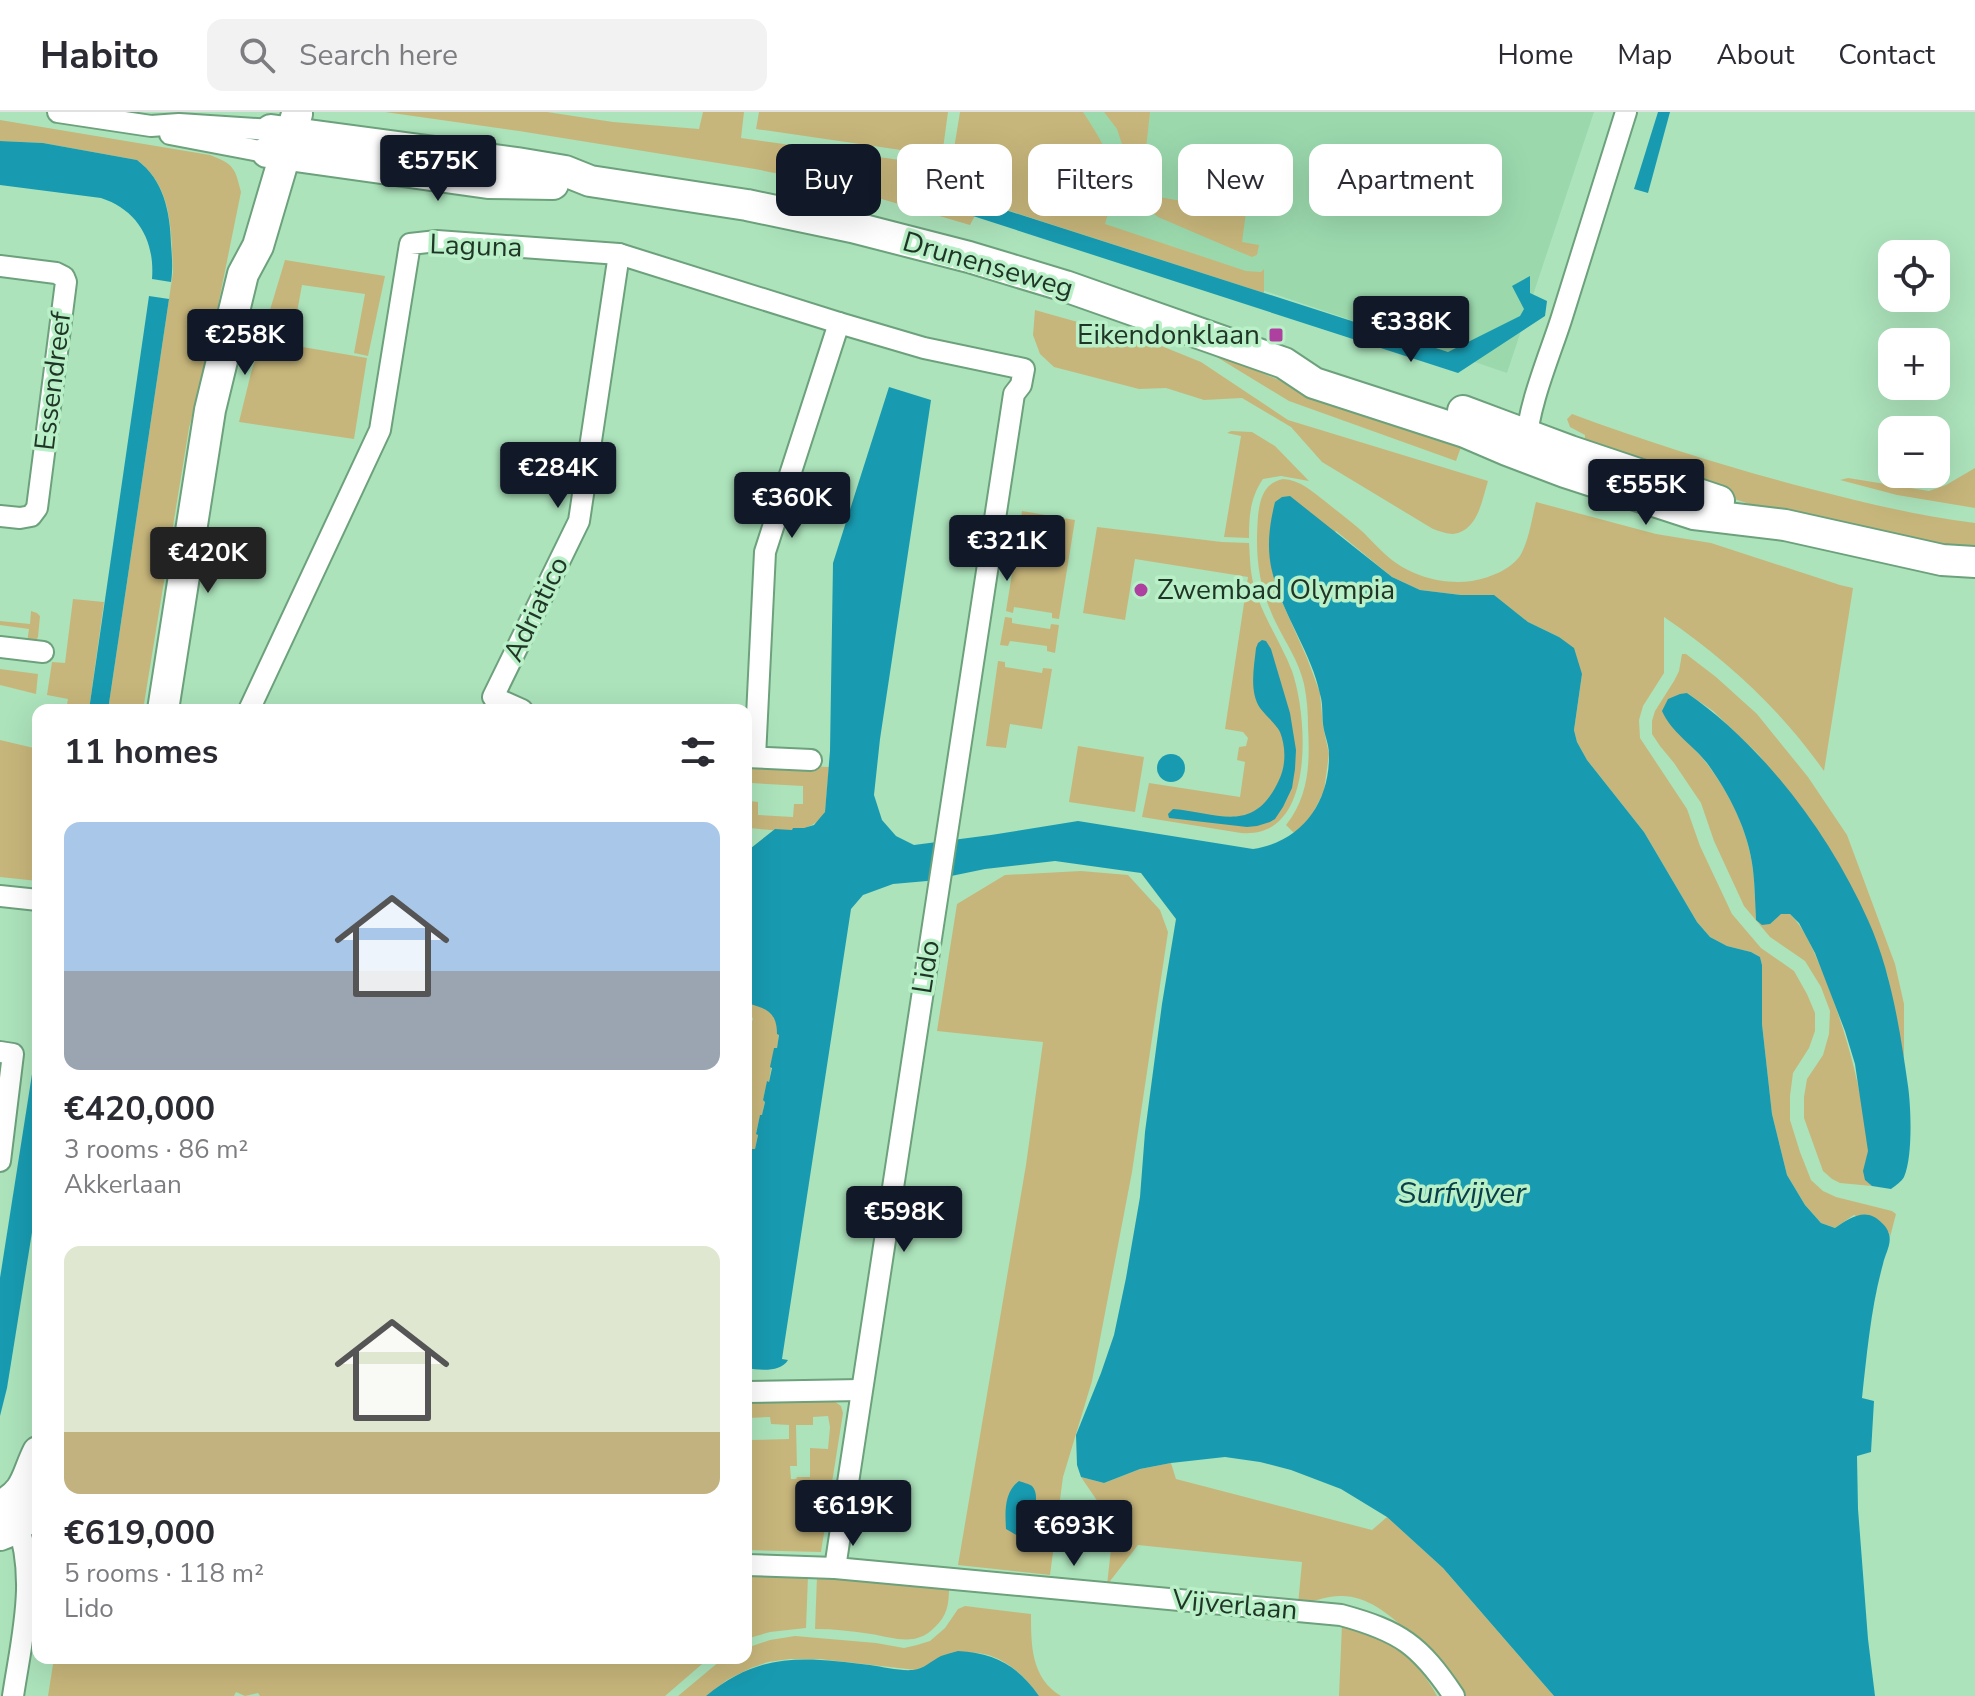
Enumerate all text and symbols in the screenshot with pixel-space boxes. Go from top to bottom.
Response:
search box [207,19,767,91]
text: Habito [40,30,159,81]
icon: search [235,33,279,77]
text: Search here [299,35,458,76]
text: Home [1498,36,1573,74]
text: Map [1617,36,1672,74]
text: About [1716,36,1794,74]
text: Contact [1838,36,1935,74]
pin: €575K [382,135,494,203]
text: €575K [398,143,478,178]
chip: Buy [776,144,881,216]
chip: Rent [897,144,1012,216]
chip: Filters [1028,144,1162,216]
chip: New [1178,144,1293,216]
chip: Apartment [1309,144,1502,216]
street label: Drunenseweg [898,222,1078,308]
street label: Laguna [429,225,523,267]
map controls [1878,240,1950,488]
button: locate [1878,240,1950,312]
pin: €338K [1355,296,1467,364]
text: €338K [1371,304,1451,339]
street label: Essendreef [26,309,80,452]
pin: €258K [189,309,301,377]
place label: Eikendonklaan [1077,316,1260,354]
text: €258K [205,317,285,352]
marker: Eikendonklaan [1267,326,1285,344]
button: + [1878,328,1950,400]
button: − [1878,416,1950,488]
pin: €284K [502,442,614,510]
text: €284K [518,450,598,485]
pin: €555K [1590,459,1702,527]
text: €555K [1606,467,1686,502]
pin: €360K [736,472,848,540]
text: €360K [752,480,832,515]
pin: €321K [951,515,1063,583]
text: €321K [967,523,1047,558]
pin: €420K [152,527,264,595]
text: €420K [168,535,248,570]
street label: Adriatico [494,550,578,668]
place label: Zwembad Olympia [1157,571,1395,609]
marker: Zwembad Olympia [1132,581,1150,599]
text: 11 homes [64,729,218,775]
icon: filters [676,730,720,774]
icon: home [320,874,464,1018]
street label: Lido [903,938,949,996]
text: €420,000 [64,1086,215,1132]
text: 3 rooms · 86 m² [64,1132,248,1167]
text: Akkerlaan [64,1167,182,1202]
water label: Surfvijver [1398,1173,1527,1214]
pin: €598K [848,1186,960,1254]
text: €598K [864,1194,944,1229]
icon: home [320,1298,464,1442]
pin: €619K [797,1480,909,1548]
text: €619K [813,1488,893,1523]
pin: €693K [1018,1500,1130,1568]
text: €693K [1034,1508,1114,1543]
text: €619,000 [64,1510,215,1556]
text: 5 rooms · 118 m² [64,1556,264,1591]
street label: Vijverlaan [1170,1581,1299,1629]
text: Lido [64,1591,114,1626]

